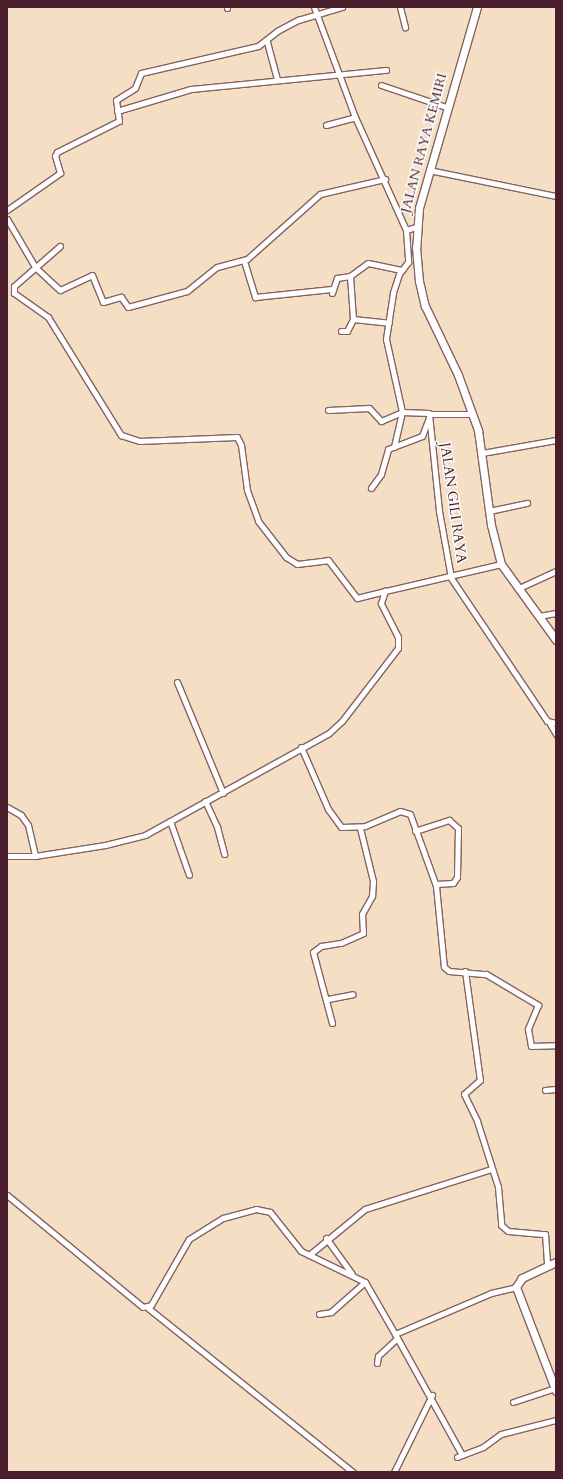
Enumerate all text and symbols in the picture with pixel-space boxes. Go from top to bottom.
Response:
street label: JALAN RAYA KEMIRI [397,71,451,215]
street label: JALAN GILI RAYA [436,442,470,564]

